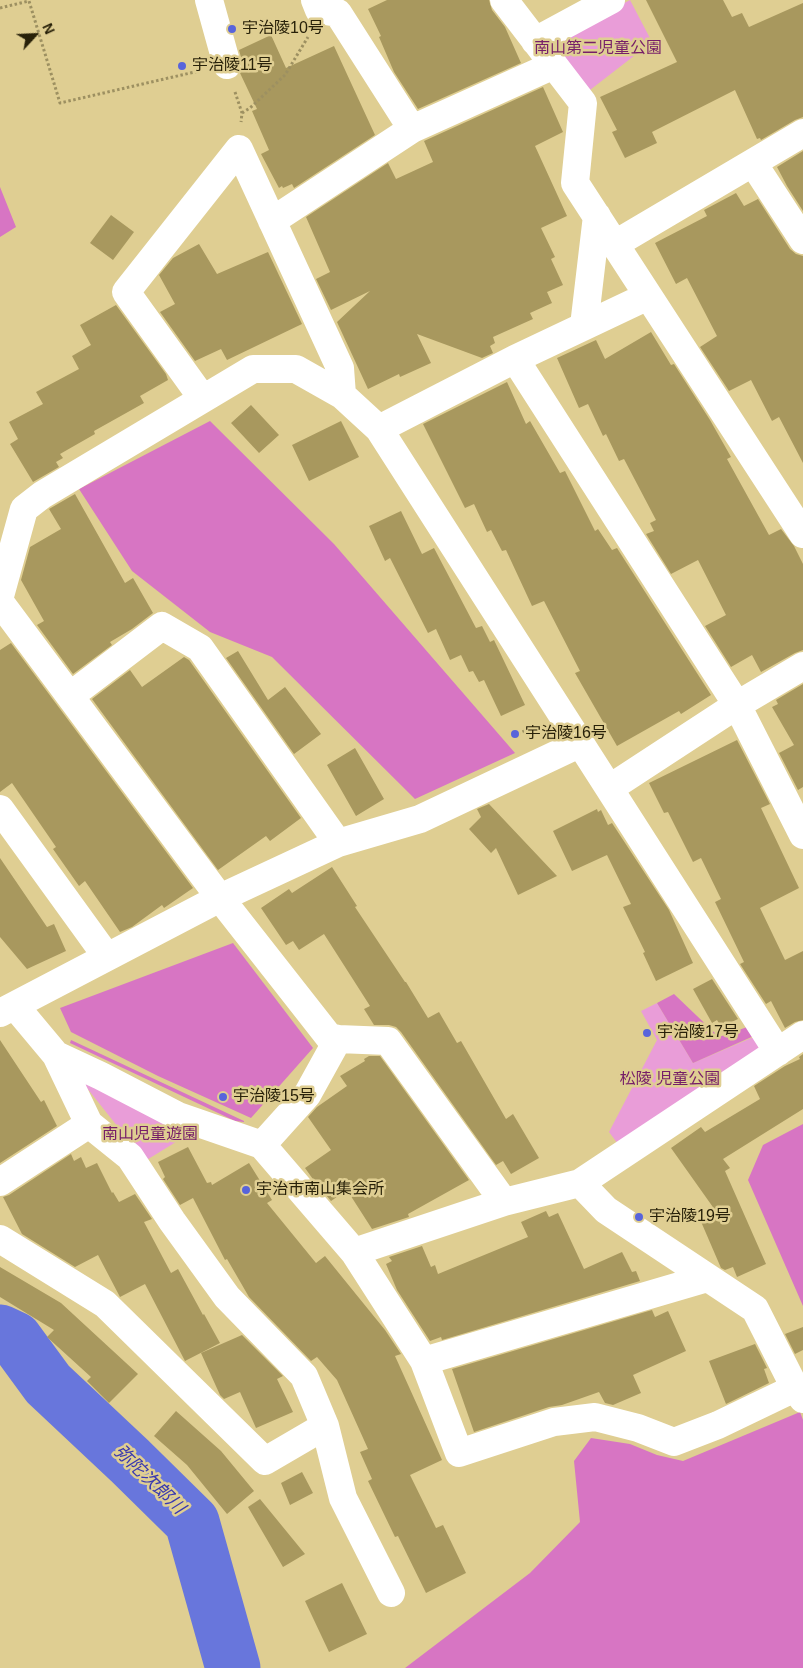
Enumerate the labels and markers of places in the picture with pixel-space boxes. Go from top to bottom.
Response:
place label: 宇治陵10号 [242,19,324,39]
marker: 宇治陵10号 [226,23,238,35]
place label: 宇治陵11号 [192,56,273,76]
marker: 宇治陵11号 [176,60,188,72]
place label: 宇治陵16号 [525,724,607,744]
marker: 宇治陵16号 [509,728,521,740]
place label: 宇治陵17号 [657,1023,739,1043]
marker: 宇治陵17号 [641,1027,653,1039]
place label: 宇治陵15号 [233,1087,315,1107]
marker: 宇治陵15号 [217,1091,229,1103]
place label: 宇治市南山集会所 [256,1180,384,1200]
marker: 宇治市南山集会所 [240,1184,252,1196]
place label: 宇治陵19号 [649,1207,731,1227]
marker: 宇治陵19号 [633,1211,645,1223]

